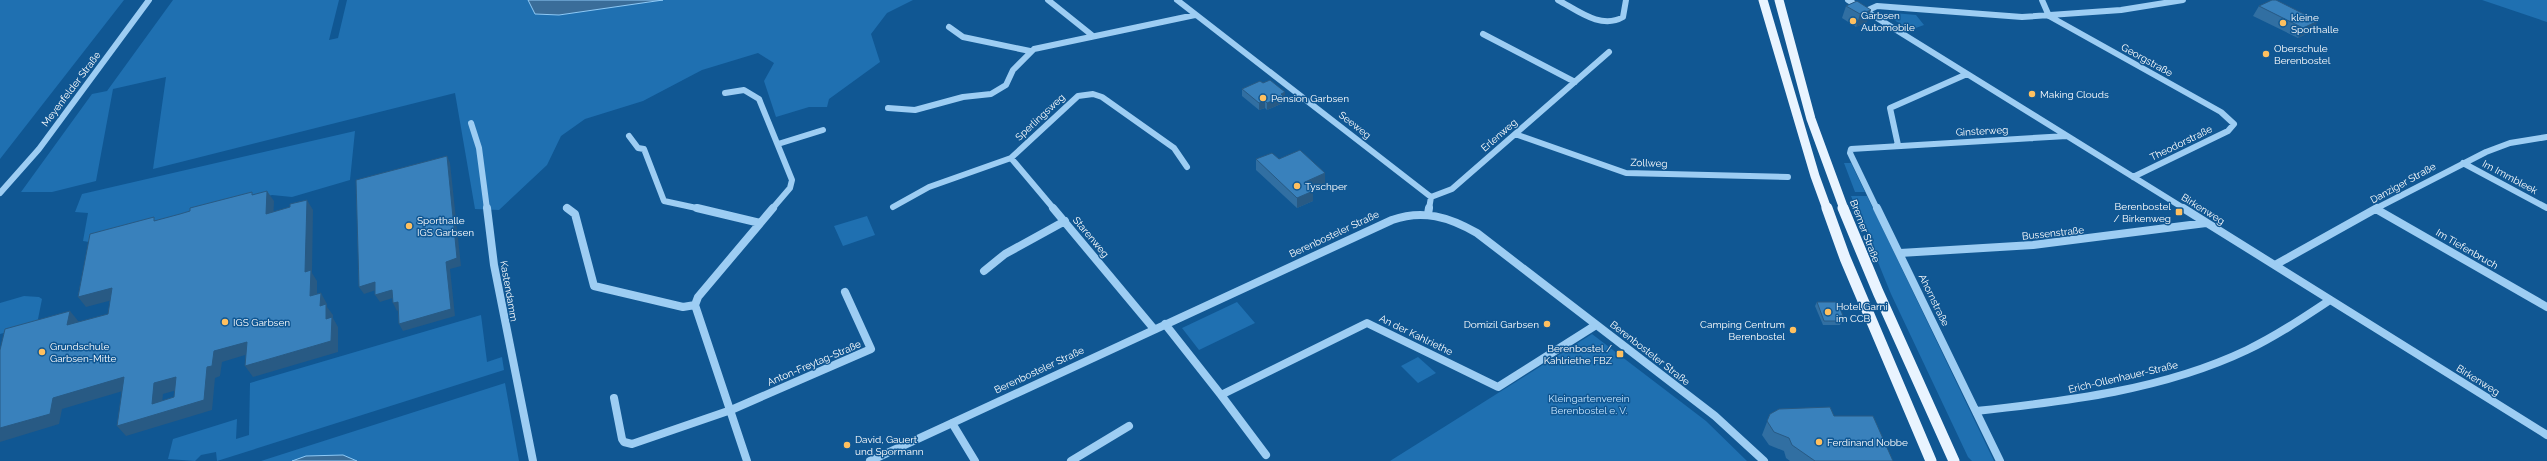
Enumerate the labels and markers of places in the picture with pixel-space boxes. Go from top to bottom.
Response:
place label: Garbsen Automobile [1861,10,1915,33]
place label: kleine Sporthalle [2291,12,2339,35]
marker: Garbsen Automobile [1848,16,1858,26]
marker: kleine Sporthalle [2278,18,2288,28]
place label: Oberschule Berenbostel [2274,43,2331,66]
marker: Oberschule Berenbostel [2261,49,2271,59]
marker: Making Clouds [2027,89,2037,99]
place label: Making Clouds [2040,89,2109,100]
marker: Pension Garbsen [1258,93,1268,103]
place label: Pension Garbsen [1271,93,1349,104]
marker: Tyschper [1292,181,1302,191]
place label: Tyschper [1305,181,1348,192]
place label: Berenbostel / Birkenweg [2113,201,2171,224]
marker: Berenbostel / Birkenweg [2174,207,2184,217]
place label: Sporthalle IGS Garbsen [417,215,474,238]
marker: Sporthalle IGS Garbsen [404,221,414,231]
place label: Hotel Garni im CCB [1836,301,1887,324]
marker: Hotel Garni im CCB [1823,307,1833,317]
marker: IGS Garbsen [220,317,230,327]
place label: IGS Garbsen [233,317,290,328]
place label: Domizil Garbsen [1464,319,1539,330]
marker: Domizil Garbsen [1542,319,1552,329]
place label: Camping Centrum Berenbostel [1700,319,1785,342]
marker: Camping Centrum Berenbostel [1788,325,1798,335]
place label: Grundschule Garbsen-Mitte [50,341,117,364]
place label: Berenbostel / Kahlriethe FBZ [1544,343,1612,366]
marker: Grundschule Garbsen-Mitte [37,347,47,357]
marker: Berenbostel / Kahlriethe FBZ [1615,349,1625,359]
place label: David, Gauert und Spormann [855,434,924,457]
marker: Ferdinand Nobbe [1814,437,1824,447]
place label: Ferdinand Nobbe [1827,437,1908,448]
marker: David, Gauert und Spormann [842,440,852,450]

